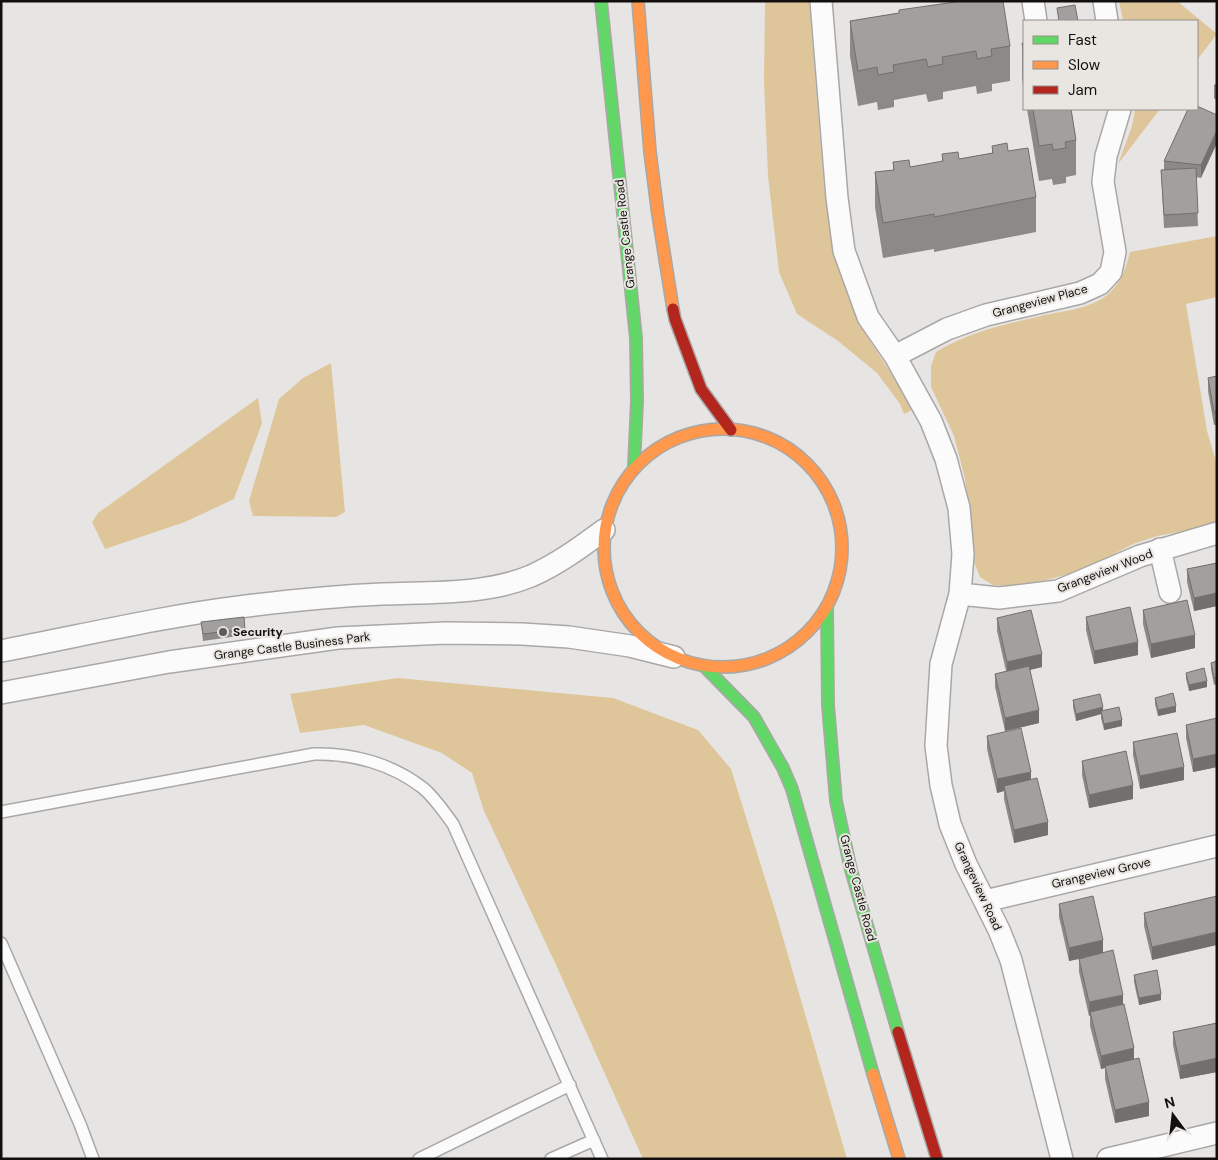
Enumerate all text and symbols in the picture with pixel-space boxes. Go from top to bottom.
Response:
legend [1023,20,1198,110]
text: Fast [1068,30,1097,50]
text: Slow [1068,55,1101,75]
text: Jam [1068,80,1097,100]
street label: Grange Castle Road [611,179,639,289]
street label: Grangeview Place [991,281,1090,321]
street label: Grangeview Wood [1055,545,1155,597]
place label: Security [233,624,284,640]
marker: Security [217,626,229,638]
street label: Grange Castle Business Park [213,628,371,664]
street label: Grange Castle Road [836,833,880,943]
street label: Grangeview Road [950,839,1006,933]
street label: Grangeview Grove [1050,854,1152,892]
north arrow [1148,1090,1198,1140]
text: N [1162,1092,1177,1112]

